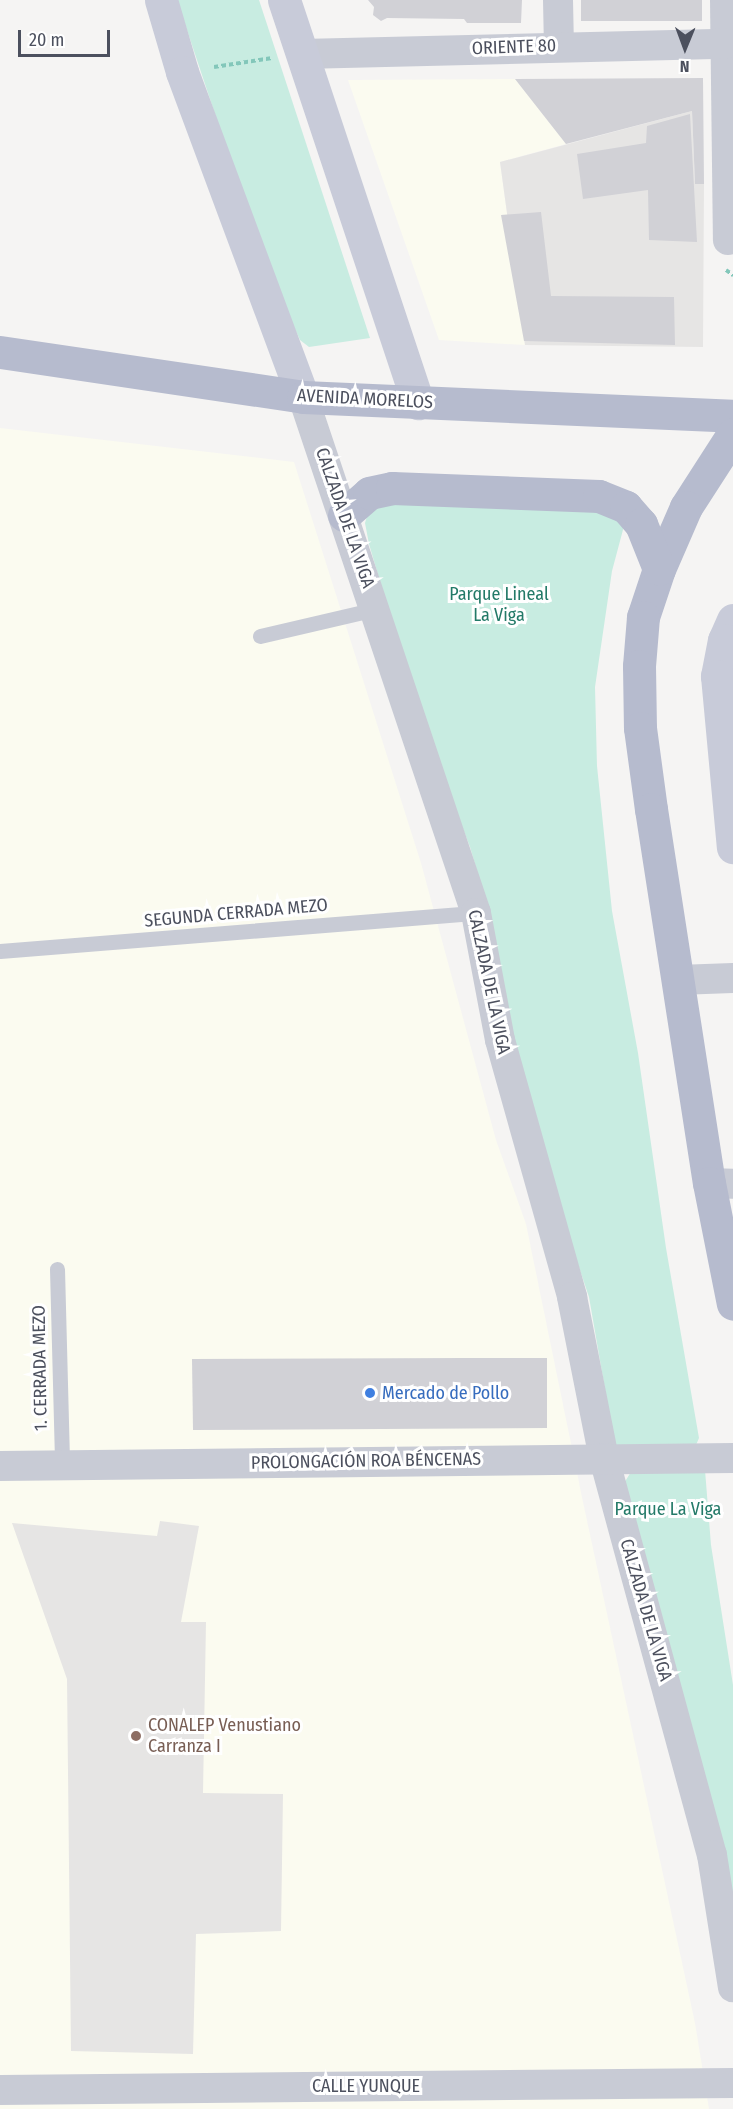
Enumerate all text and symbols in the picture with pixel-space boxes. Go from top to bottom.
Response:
scale bar [21,18,112,56]
north arrow [655,18,715,78]
text: 20 m [29,29,64,51]
street label: ORIENTE 80 [471,35,557,59]
text: N [680,57,690,76]
street label: AVENIDA MORELOS [297,385,433,413]
street label: CALZADA DE LA VIGA [311,445,379,591]
park label: Parque Lineal La Viga [449,584,549,626]
street label: SEGUNDA CERRADA MEZO [143,894,329,932]
street label: CALZADA DE LA VIGA [463,908,515,1056]
street label: 1. CERRADA MEZO [28,1305,52,1431]
place label: Mercado de Pollo [382,1382,509,1404]
marker: Mercado de Pollo [363,1386,377,1400]
street label: PROLONGACIÓN ROA BÉNCENAS [251,1448,481,1474]
park label: Parque La Viga [615,1498,721,1520]
street label: CALZADA DE LA VIGA [615,1536,677,1684]
place label: CONALEP Venustiano Carranza I [148,1715,301,1758]
marker: CONALEP Venustiano Carranza I [129,1729,143,1743]
street label: CALLE YUNQUE [312,2075,420,2097]

